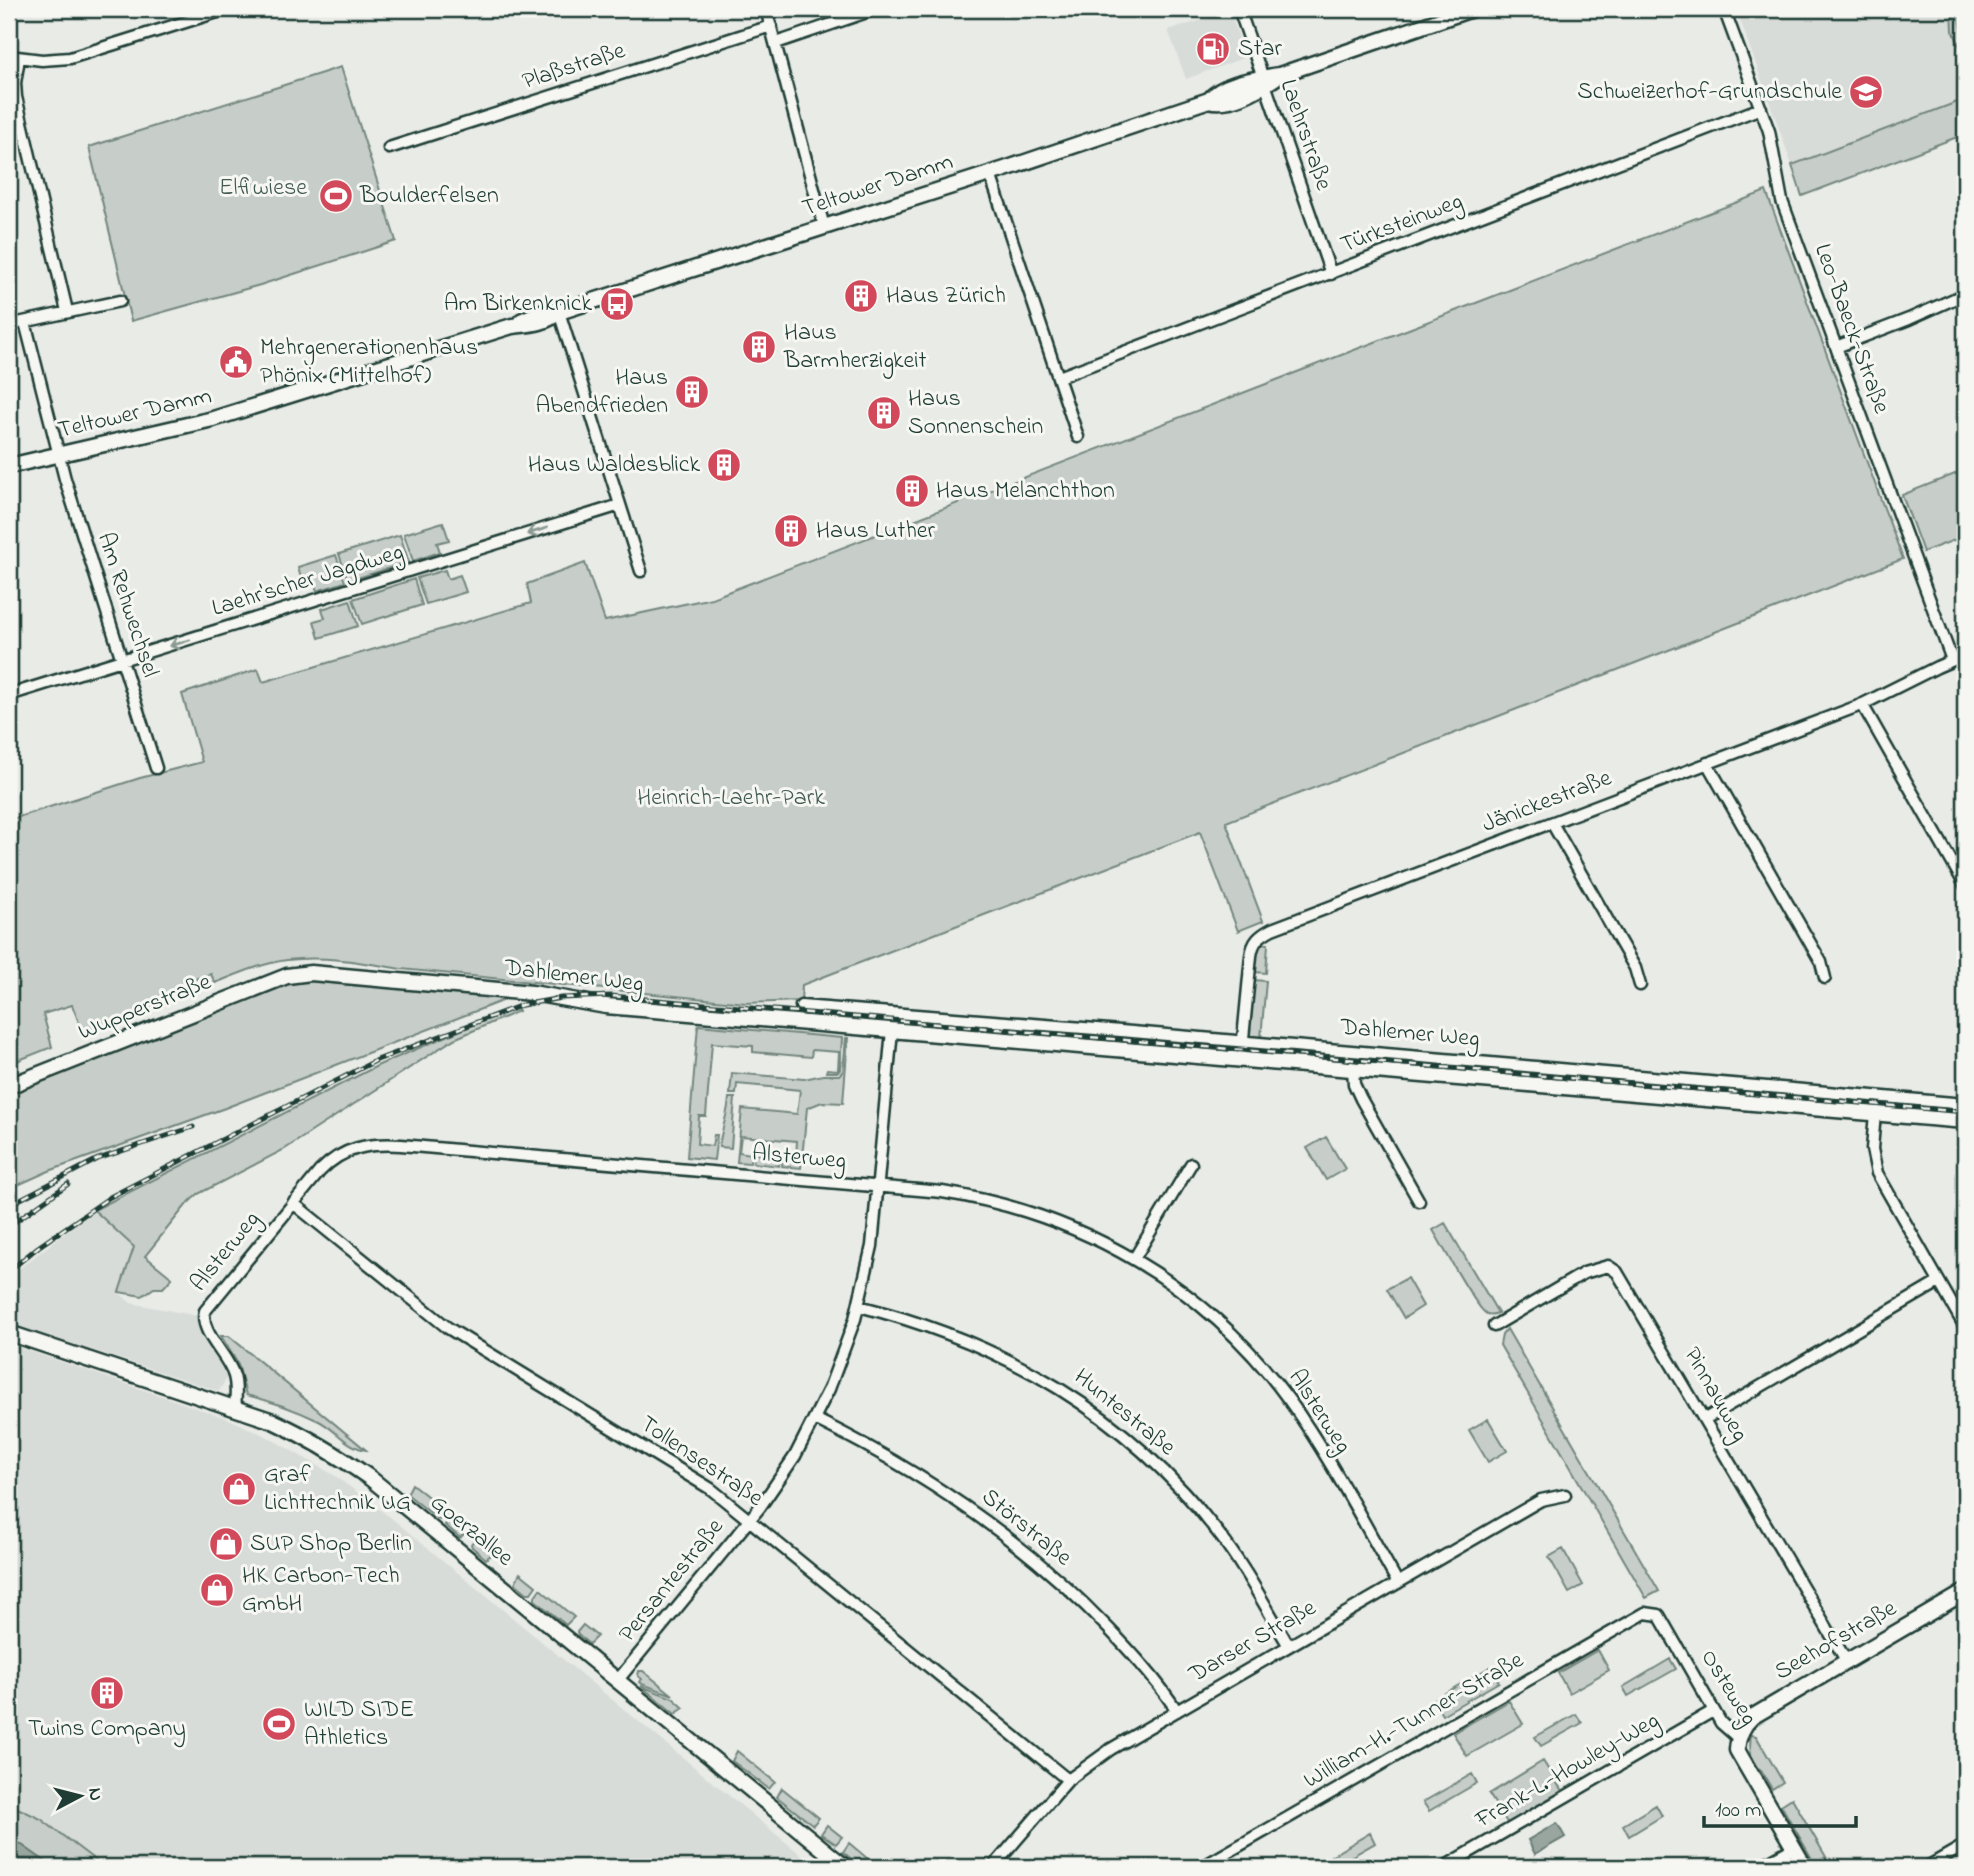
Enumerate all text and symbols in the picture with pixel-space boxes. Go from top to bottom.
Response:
fuel station icon: Star [1194,30,1232,68]
place label: Star [1238,32,1282,67]
street label: Plaßstraße [518,34,630,100]
school or university icon: Schweizerhof-Grundschule [1847,73,1885,111]
street label: Laehrstraße [1270,75,1340,195]
place label: Schweizerhof-Grundschule [1577,75,1842,110]
street label: Teltower Damm [798,145,958,227]
park label: Elfiwiese [219,171,307,206]
sports icon: Boulderfelsen [317,177,355,215]
place label: Boulderfelsen [359,179,499,214]
street label: Türksteinweg [1336,185,1468,263]
street label: Leo-Baeck-Straße [1804,239,1898,419]
building icon: Haus Zürich [842,277,880,315]
place label: Haus Zürich [886,279,1006,314]
bus stop icon: Am Birkenknick [598,285,636,323]
place label: Am Birkenknick [444,287,592,322]
place label: Haus Barmherzigkeit [783,316,927,379]
building icon: Haus Barmherzigkeit [740,328,778,366]
place label: Mehrgenerationenhaus Phönix (Mittelhof) [260,331,478,394]
public building icon: Mehrgenerationenhaus Phönix (Mittelhof) [217,343,255,381]
place label: Haus Abendfrieden [535,361,668,424]
building icon: Haus Abendfrieden [673,373,711,411]
street label: Teltower Damm [55,379,215,449]
place label: Haus Sonnenschein [908,382,1043,445]
building icon: Haus Sonnenschein [865,394,903,432]
building icon: Haus Waldesblick [705,446,743,484]
place label: Haus Waldesblick [528,448,700,483]
building icon: Haus Melanchthon [893,472,931,510]
place label: Haus Melanchthon [936,474,1115,509]
building icon: Haus Luther [772,512,810,550]
place label: Haus Luther [816,514,936,549]
one-way arrow [526,525,548,538]
street label: Am Rehwechsel [87,528,167,682]
street label: Laehr'scher Jagdweg [208,535,408,627]
one-way arrow [169,638,191,650]
street label: Jänickestraße [1477,761,1617,843]
park label: Heinrich-Laehr-Park [637,781,825,816]
street label: Dahlemer Weg [502,951,645,1003]
street label: Wupperstraße [73,965,217,1051]
street label: Dahlemer Weg [1338,1010,1481,1058]
street label: Alsterweg [750,1136,848,1180]
street label: Alsterweg [183,1204,269,1300]
street label: Pinnauweg [1674,1341,1756,1449]
street label: Huntestraße [1065,1361,1183,1465]
street label: Alsterweg [1279,1363,1359,1461]
street label: Tollensestraße [632,1408,770,1516]
place label: Graf Lichttechnik UG [264,1458,411,1521]
shop icon: Graf Lichttechnik UG [220,1470,258,1508]
street label: Störstraße [973,1481,1079,1576]
street label: Goerzallee [422,1486,520,1576]
street label: Persantestraße [611,1511,733,1650]
shop icon: SUP Shop Berlin [207,1525,245,1563]
place label: SUP Shop Berlin [250,1527,412,1562]
place label: HK Carbon-Tech GmbH [242,1559,400,1622]
shop icon: HK Carbon-Tech GmbH [198,1571,236,1609]
street label: Darser Straße [1182,1591,1323,1693]
street label: Seehofstraße [1768,1592,1904,1690]
street label: William-H.-Tunner-Straße [1297,1643,1531,1798]
street label: Osteweg [1691,1643,1765,1733]
building icon: Twins Company [88,1674,126,1712]
place label: WILD SIDE Athletics [304,1693,414,1756]
street label: Frank-L.-Howley-Weg [1469,1704,1667,1839]
sports icon: WILD SIDE Athletics [260,1705,298,1743]
place label: Twins Company [28,1712,186,1748]
north arrow [46,1760,116,1830]
scale bar [1704,1785,1857,1829]
text: N [80,1786,109,1802]
text: 100 m [1715,1796,1761,1826]

